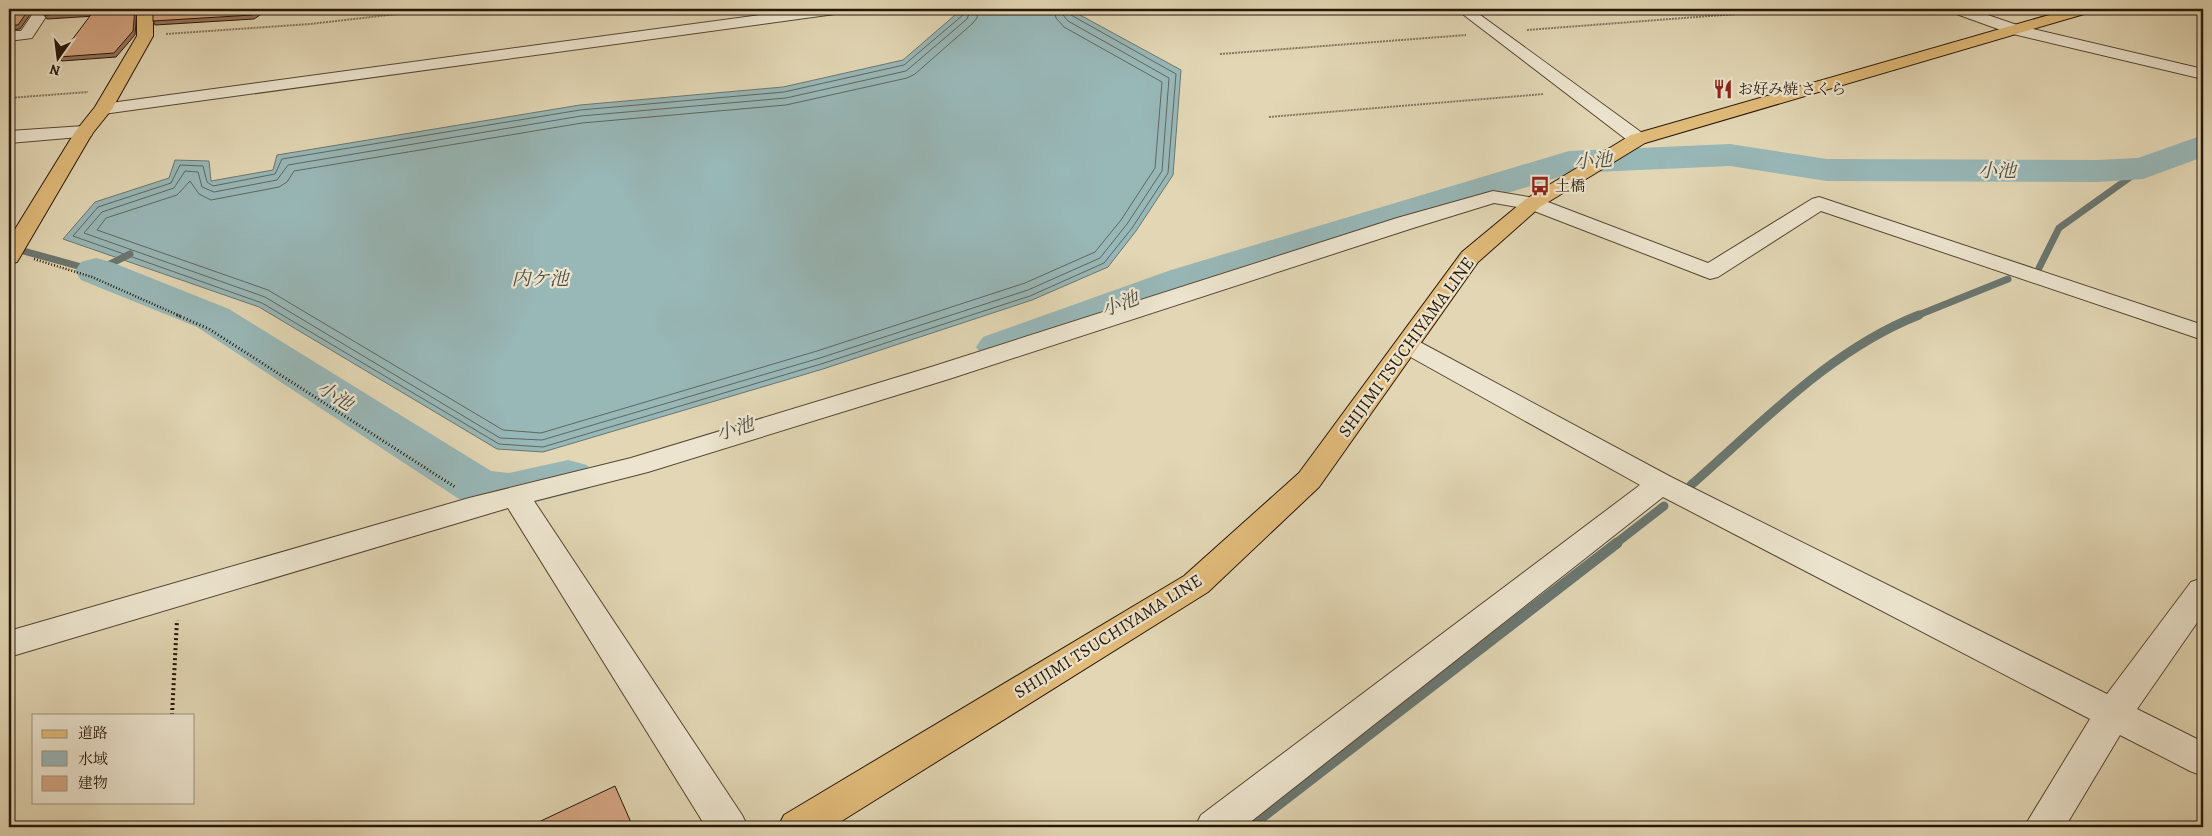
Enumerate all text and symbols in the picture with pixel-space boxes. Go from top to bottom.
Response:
north arrow [32,32,82,82]
text: N [48,60,62,81]
restaurant icon: お好み焼 さくら [1712,78,1734,100]
place label: お好み焼 さくら [1738,79,1846,99]
water label: 小池 [1573,147,1615,175]
water label: 小池 [1978,158,2018,184]
bus stop icon: 土橋 [1529,175,1551,197]
place label: 土橋 [1555,176,1585,196]
street label: SHIJIMI TSUCHIYAMA LINE [1332,252,1480,442]
water label: 内ケ池 [511,266,570,292]
water label: 小池 [1098,285,1144,323]
water label: 小池 [312,375,360,418]
water label: 小池 [713,410,759,447]
street label: SHIJIMI TSUCHIYAMA LINE [1009,568,1207,704]
legend [32,714,195,804]
text: 道路 [78,723,108,743]
text: 水域 [78,749,108,769]
text: 建物 [78,773,108,793]

